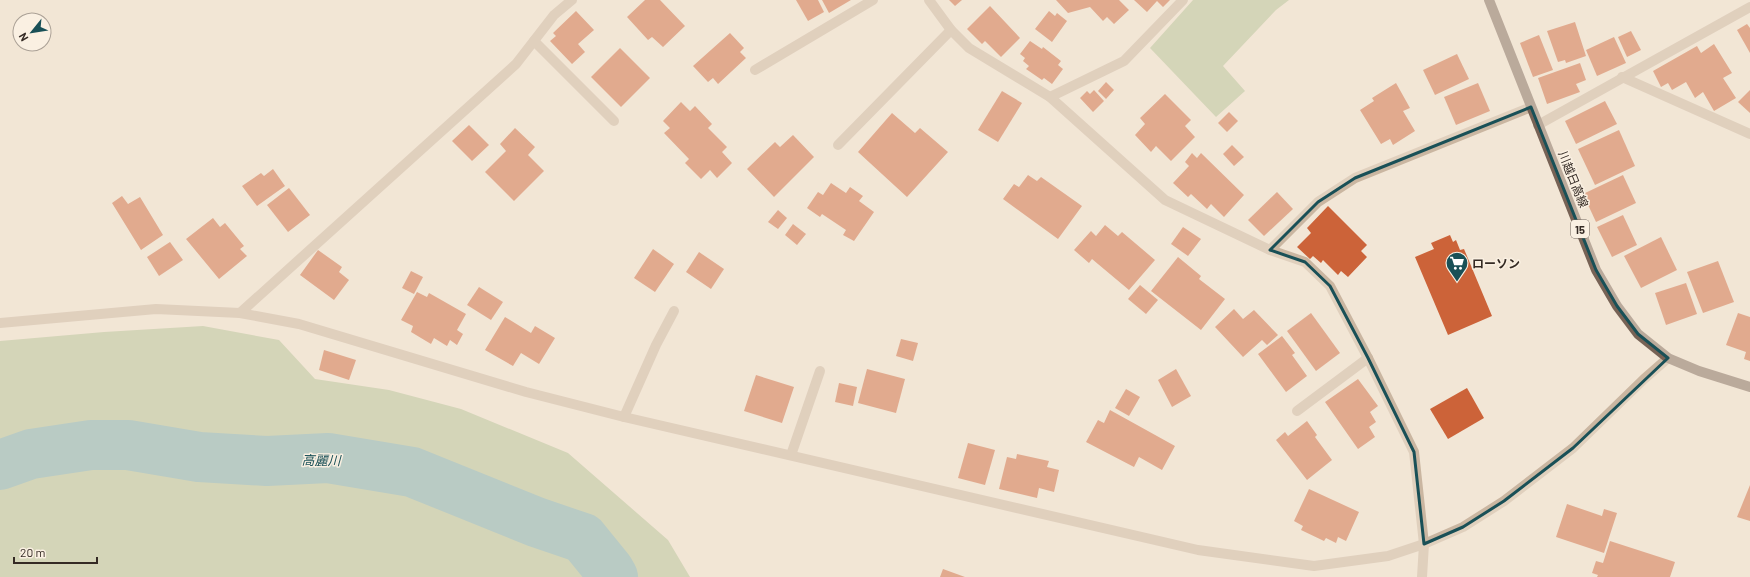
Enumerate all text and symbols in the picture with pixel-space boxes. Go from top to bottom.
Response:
north arrow [12,12,52,52]
text: N [15,31,30,44]
street label: 川越日高線 [1556,149,1592,209]
road number: 15 [1571,220,1589,238]
supermarket icon: ローソン [1444,250,1470,283]
place label: ローソン [1472,256,1520,270]
water label: 高麗川 [301,452,343,468]
scale bar [14,539,97,565]
text: 20 m [20,545,46,559]

